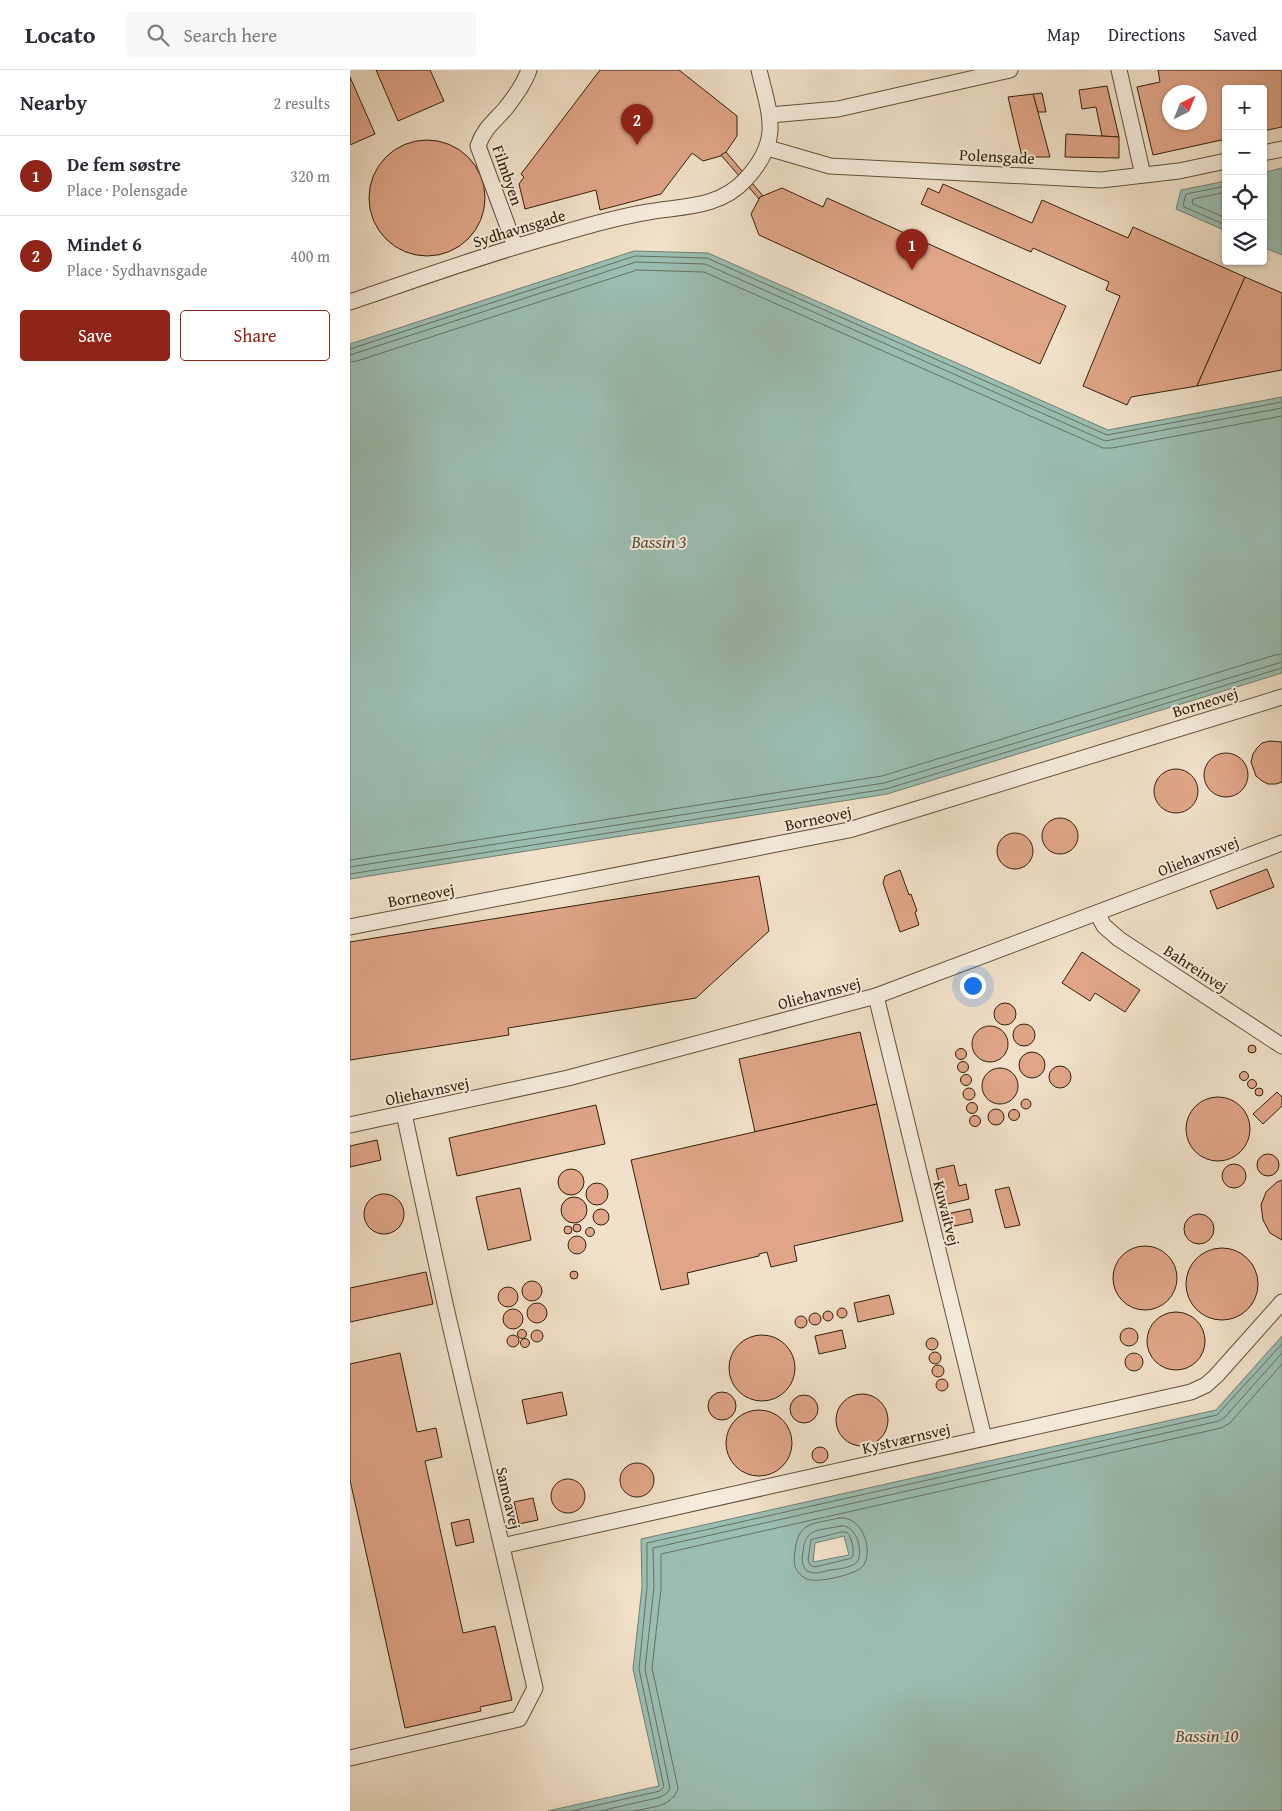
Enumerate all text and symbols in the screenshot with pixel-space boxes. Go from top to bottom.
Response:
search box [126,12,476,57]
text: Locato [25,17,96,52]
icon: search [144,21,172,49]
text: Search here [184,21,277,49]
text: Map [1047,21,1080,48]
text: Directions [1108,21,1185,48]
text: Saved [1213,21,1257,48]
north arrow [1162,85,1207,130]
map controls [1222,85,1267,265]
button: + [1222,85,1267,130]
text: Nearby [20,87,87,118]
text: 2 results [273,91,330,115]
pin: 2 [621,104,653,145]
button: − [1222,130,1267,175]
street label: Filmbyen [487,142,529,208]
street label: Polensgade [959,142,1035,170]
text: De fem søstre [67,150,181,178]
text: 1 [32,164,40,188]
text: 320 m [290,164,330,188]
button: locate [1222,175,1267,220]
text: Place · Polensgade [67,178,188,202]
street label: Sydhavnsgade [470,203,568,253]
button: layers [1222,220,1267,265]
pin: 1 [896,229,928,270]
text: Mindet 6 [67,230,142,258]
text: 2 [32,244,40,268]
text: 400 m [290,244,330,268]
text: Place · Sydhavnsgade [67,258,207,282]
button: Save [20,310,170,361]
button: Share [180,310,330,361]
water label: Bassin 3 [630,528,687,555]
street label: Borneovej [1169,681,1241,723]
street label: Borneovej [782,799,854,837]
street label: Oliehavnsvej [1154,830,1242,882]
street label: Borneovej [386,877,456,913]
street label: Bahreinvej [1159,938,1233,998]
street label: Oliehavnsvej [775,970,863,1016]
your location [960,973,986,999]
street label: Oliehavnsvej [383,1070,471,1112]
street label: Kuwaitvej [927,1178,967,1248]
street label: Kystværnsvej [859,1416,953,1460]
street label: Samoavej [490,1464,528,1532]
water label: Bassin 10 [1175,1722,1239,1749]

